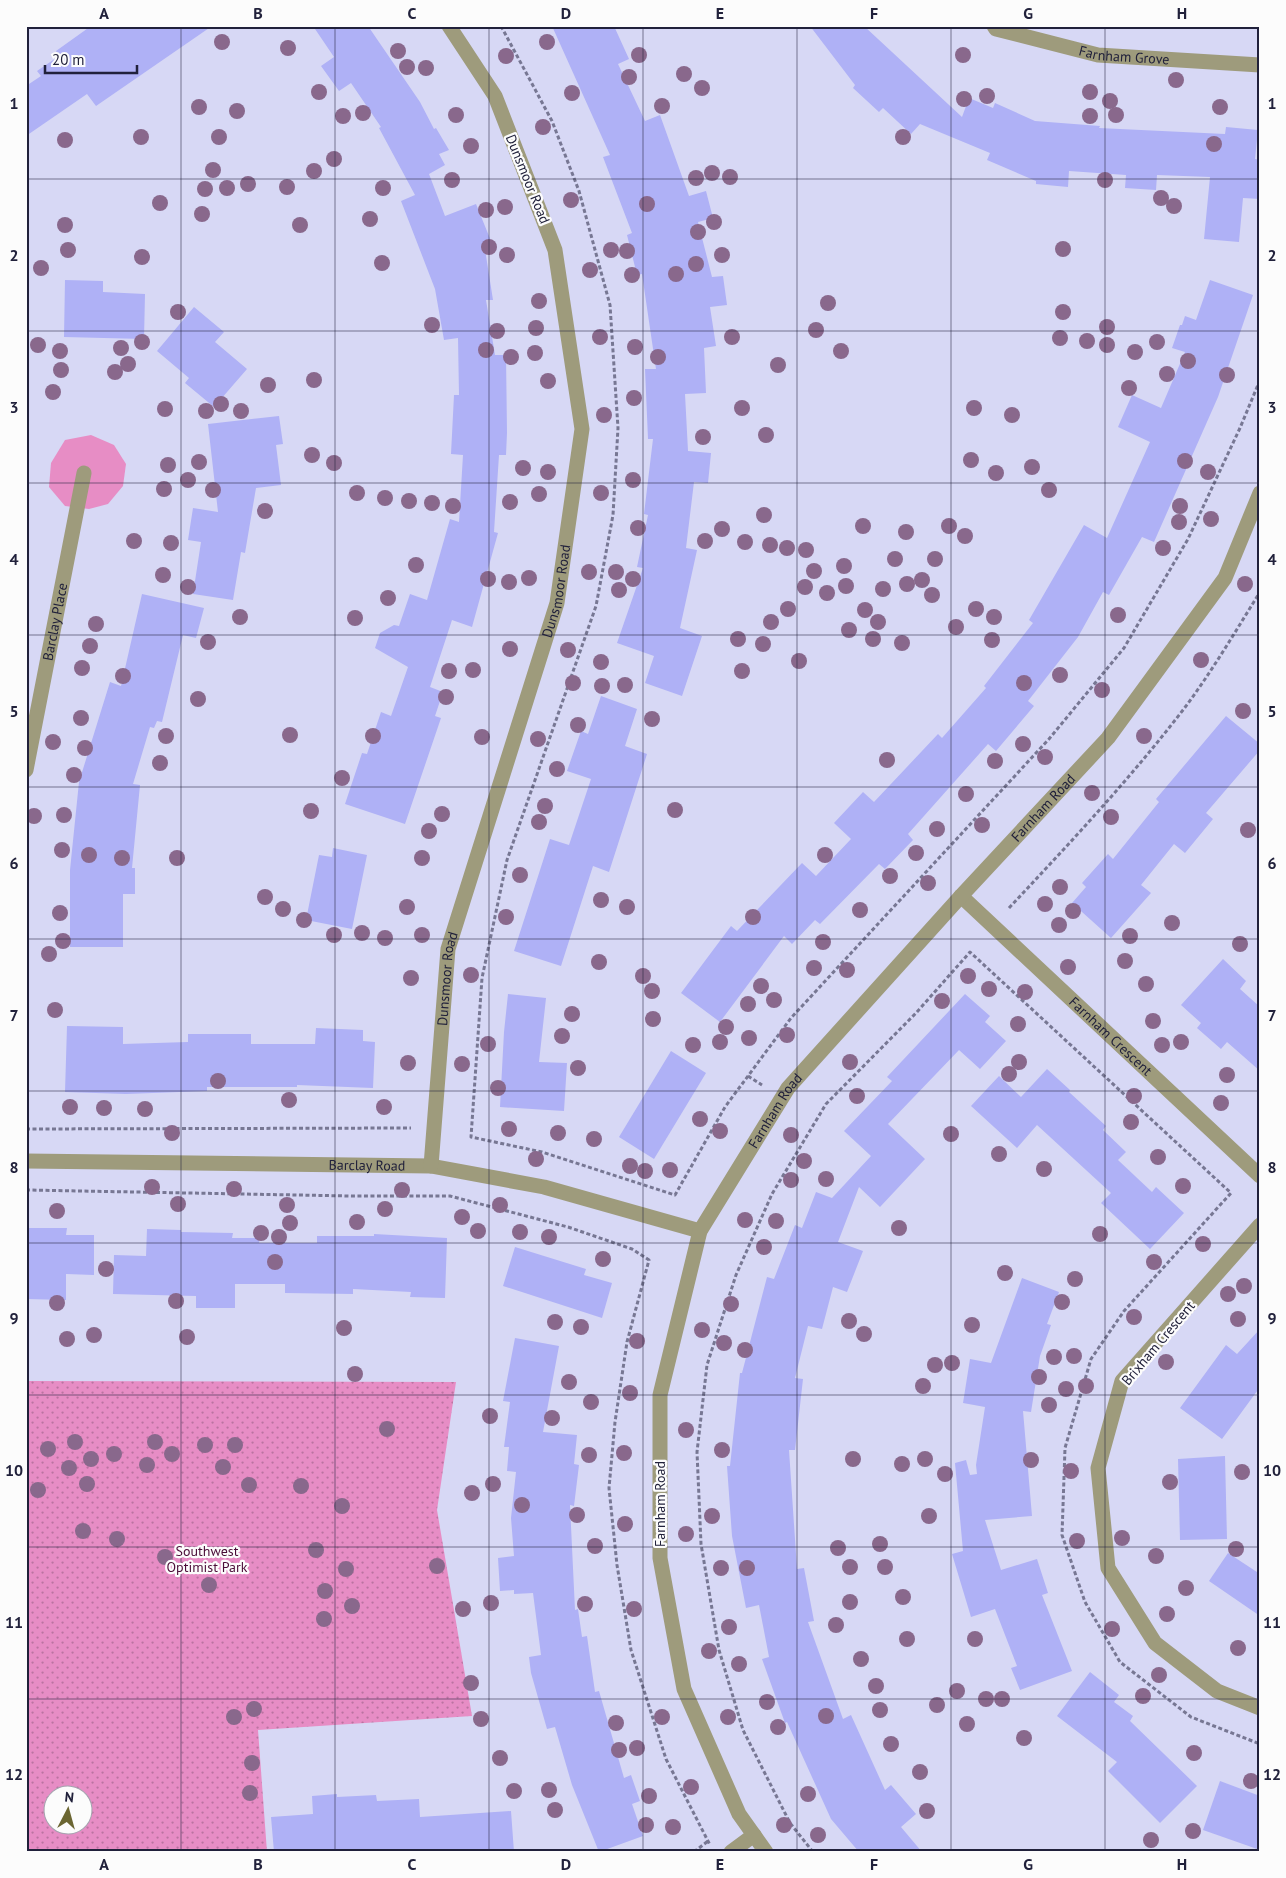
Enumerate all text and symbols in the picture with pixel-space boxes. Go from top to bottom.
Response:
text: A [99,3,109,23]
text: B [253,3,263,23]
text: C [408,3,417,23]
text: D [561,3,571,23]
text: E [716,3,724,23]
text: F [870,3,878,23]
text: G [1023,3,1033,23]
text: H [1177,3,1187,23]
scale bar [45,42,138,74]
street label: Farnham Grove [1077,42,1170,68]
text: 20 m [52,50,85,69]
text: 1 [9,93,19,113]
text: 1 [1267,93,1277,113]
street label: Dunsmoor Road [502,132,554,226]
text: 2 [9,245,19,265]
text: 2 [1267,245,1277,265]
text: 3 [9,397,19,417]
text: 3 [1267,397,1277,417]
street label: Dunsmoor Road [538,543,574,640]
text: 4 [9,549,19,569]
text: 4 [1267,549,1277,569]
street label: Barclay Place [39,581,71,662]
text: 5 [9,701,19,721]
text: 5 [1267,701,1277,721]
street label: Farnham Road [1007,770,1079,845]
text: 6 [9,853,19,873]
text: 6 [1267,853,1277,873]
street label: Dunsmoor Road [433,929,462,1027]
street label: Farnham Crescent [1065,993,1156,1080]
text: 7 [9,1005,19,1025]
text: 7 [1267,1005,1277,1025]
street label: Farnham Road [744,1069,806,1152]
street label: Barclay Road [328,1156,405,1175]
text: 8 [9,1157,19,1177]
text: 8 [1267,1157,1277,1177]
street label: Brixham Crescent [1117,1297,1199,1389]
text: 9 [9,1308,19,1328]
text: 9 [1267,1308,1277,1328]
text: 10 [5,1460,23,1480]
text: 10 [1263,1460,1281,1480]
street label: Farnham Road [651,1461,669,1547]
park label: Southwest Optimist Park [167,1542,248,1576]
text: 11 [5,1612,23,1632]
text: 11 [1263,1612,1281,1632]
text: 12 [5,1764,23,1784]
text: 12 [1263,1764,1281,1784]
north arrow [42,1786,92,1836]
text: N [64,1788,75,1807]
text: A [99,1854,109,1874]
text: B [253,1854,263,1874]
text: C [408,1854,417,1874]
text: D [561,1854,571,1874]
text: E [716,1854,724,1874]
text: F [870,1854,878,1874]
text: G [1023,1854,1033,1874]
text: H [1177,1854,1187,1874]

